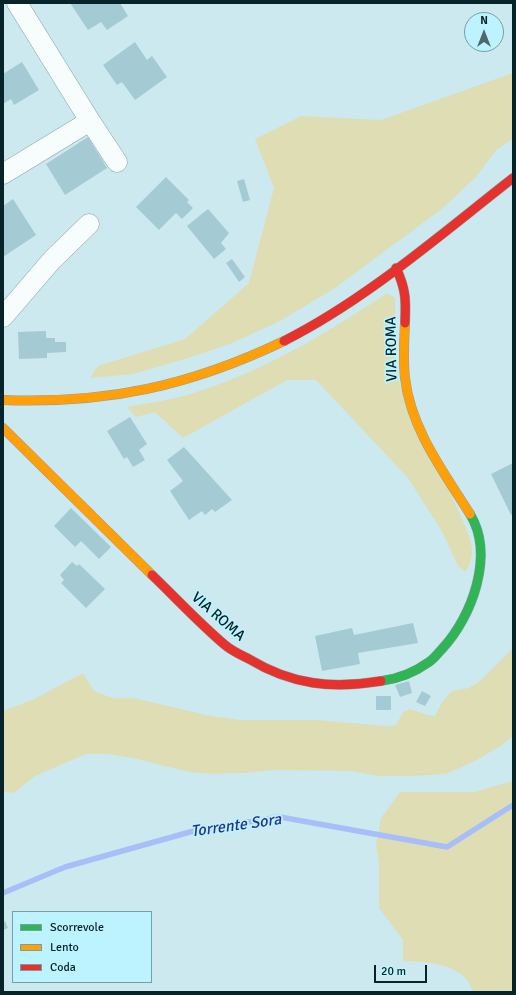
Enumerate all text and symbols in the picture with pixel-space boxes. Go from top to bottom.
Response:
north arrow [464,12,504,52]
text: N [480,14,488,27]
street label: VIA ROMA [382,316,402,382]
street label: VIA ROMA [187,589,249,645]
water label: Torrente Sora [190,810,282,842]
legend [12,911,152,983]
text: Scorrevole [50,920,104,935]
text: Lento [50,940,79,955]
scale bar [376,957,429,983]
text: Coda [50,960,76,975]
text: 20 m [381,964,406,979]

